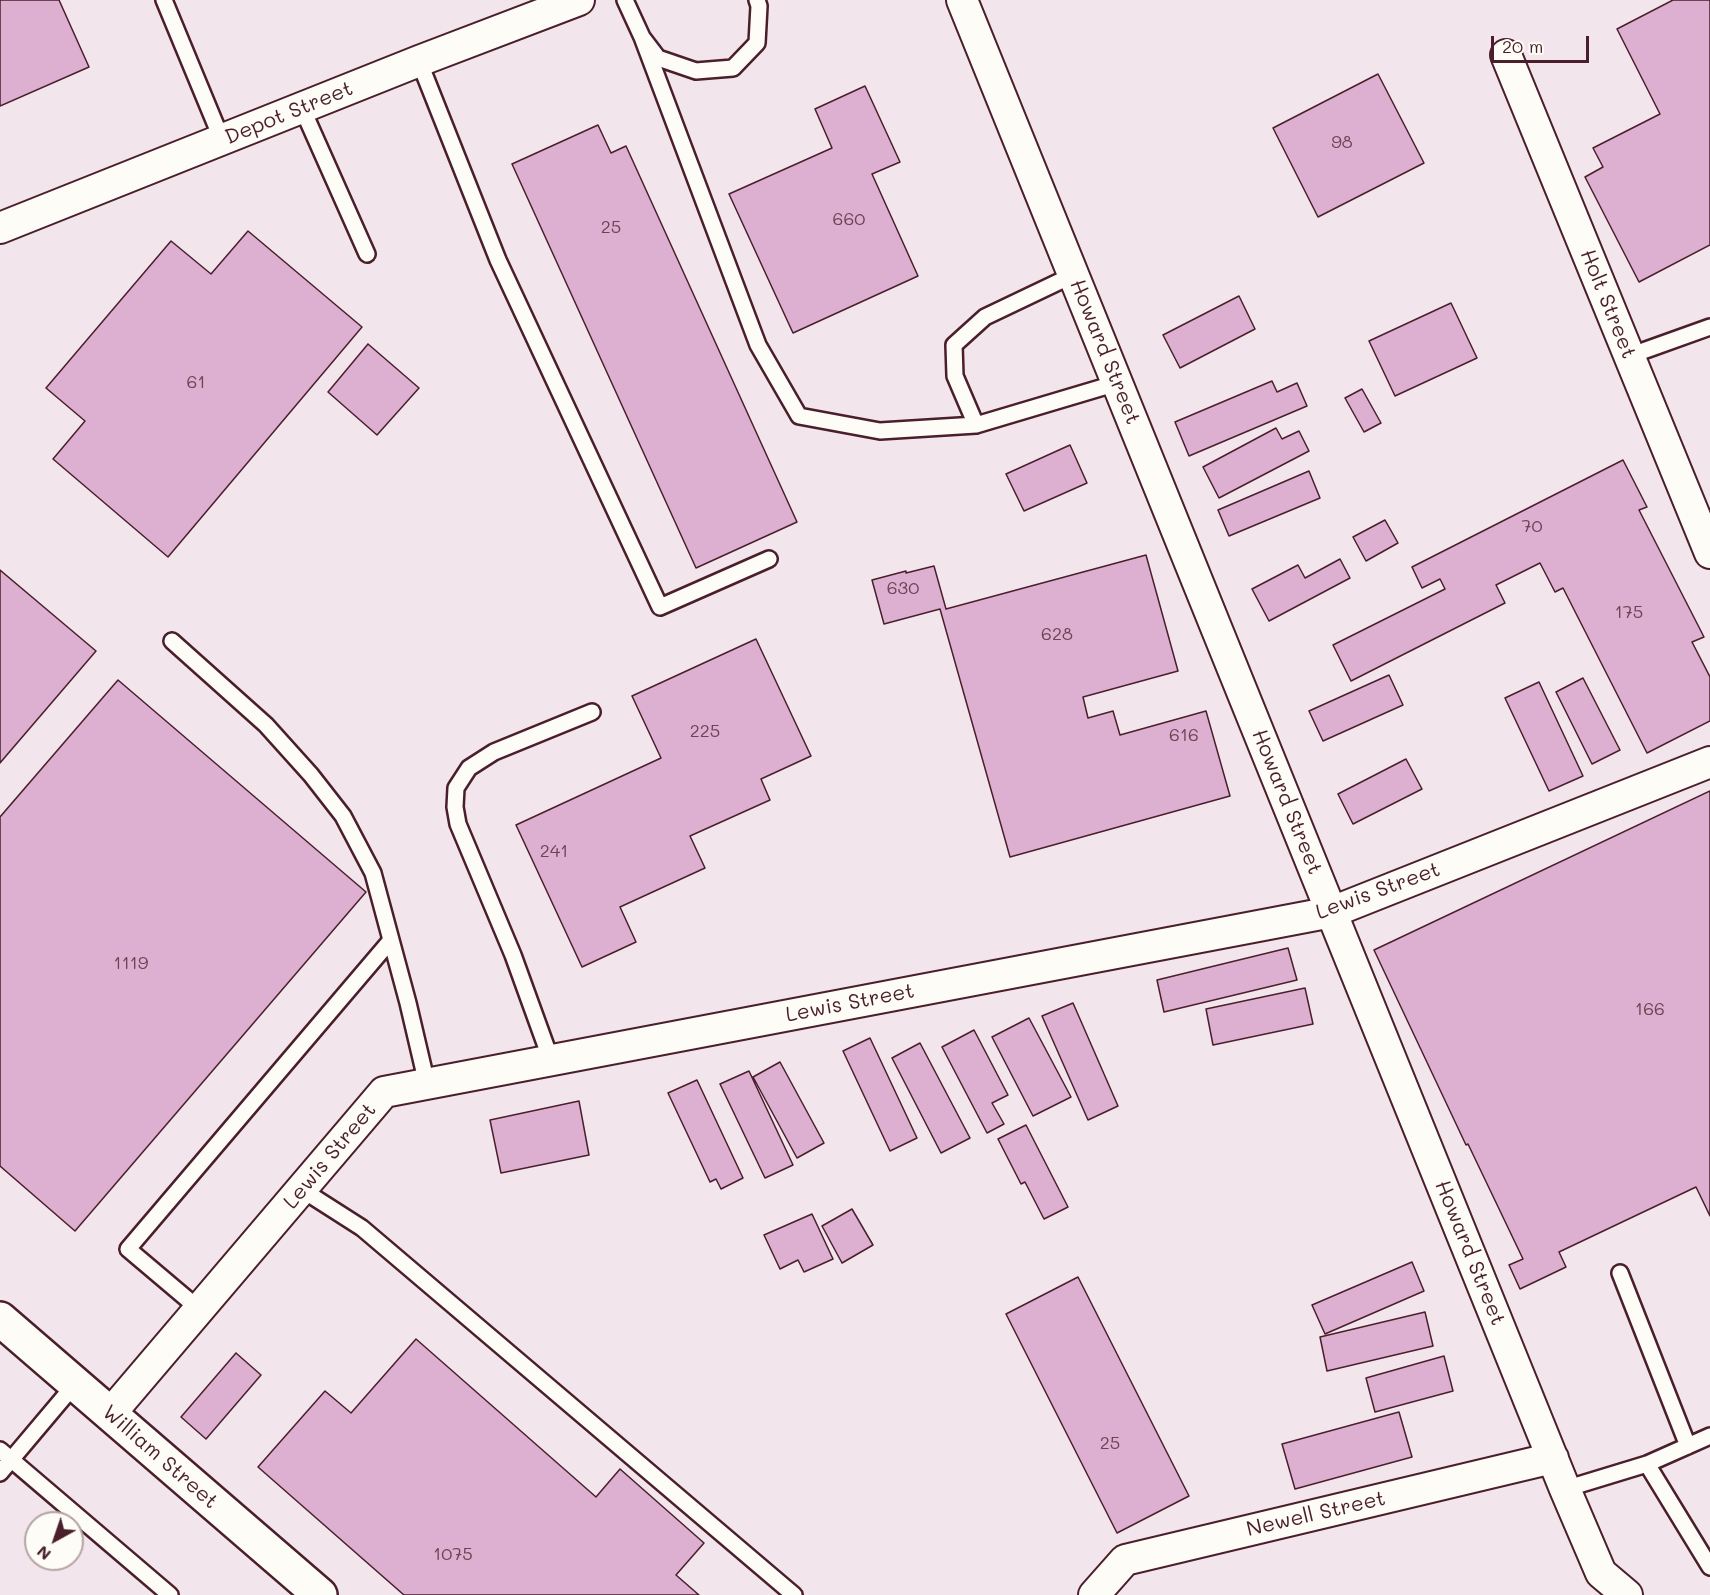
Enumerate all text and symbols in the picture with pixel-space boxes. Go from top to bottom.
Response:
scale bar [1494,24,1592,62]
text: 20 m [1502,34,1543,58]
street label: Depot Street [221,76,357,150]
house number: 98 [1331,131,1353,153]
house number: 660 [833,208,865,230]
house number: 25 [601,216,621,238]
street label: Holt Street [1575,246,1641,362]
street label: Howard Street [1064,276,1146,428]
house number: 61 [187,371,205,393]
house number: 70 [1521,515,1543,537]
house number: 630 [887,577,919,599]
house number: 175 [1615,601,1643,623]
house number: 628 [1041,623,1073,645]
house number: 225 [690,720,720,742]
house number: 616 [1169,724,1199,746]
street label: Howard Street [1246,726,1328,878]
house number: 241 [540,840,568,862]
street label: Lewis Street [1312,857,1444,925]
house number: 1119 [114,952,148,974]
street label: Lewis Street [784,978,916,1028]
house number: 166 [1635,998,1665,1020]
street label: Lewis Street [278,1098,382,1214]
street label: Howard Street [1429,1177,1511,1329]
street label: William Street [97,1400,223,1514]
house number: 25 [1100,1432,1120,1454]
street label: Newell Street [1244,1486,1388,1542]
north arrow [24,1511,84,1571]
text: N [32,1542,55,1566]
house number: 1075 [433,1543,473,1565]

